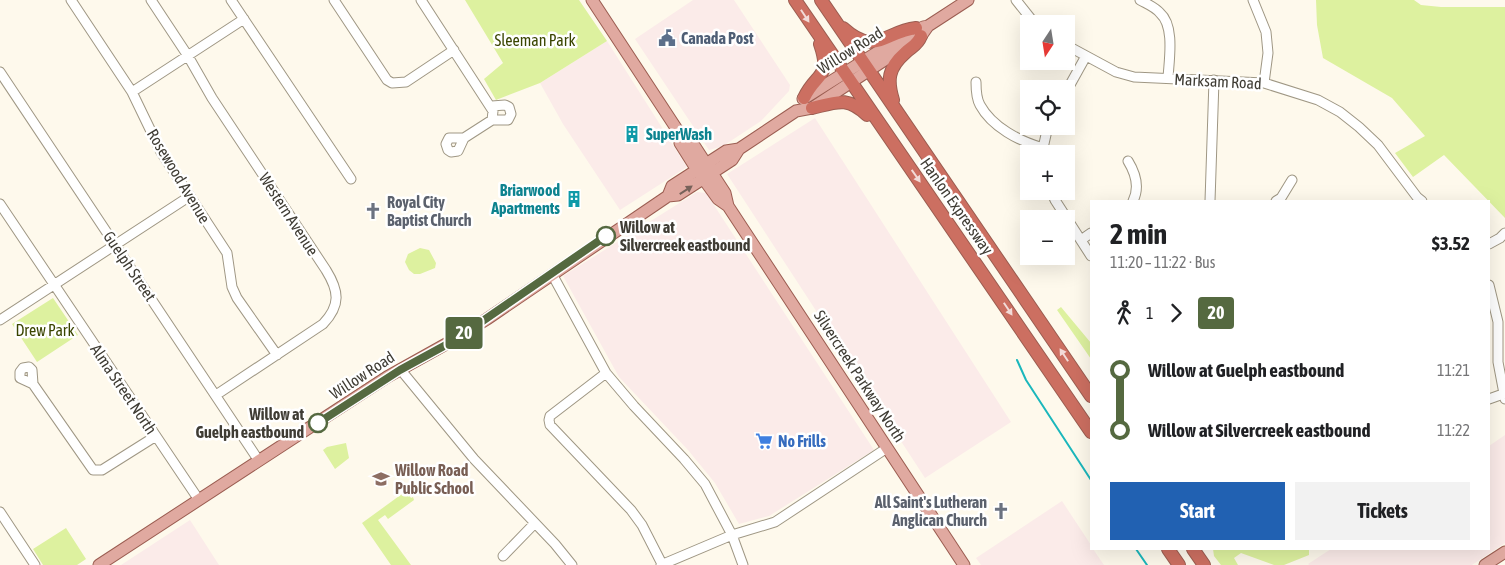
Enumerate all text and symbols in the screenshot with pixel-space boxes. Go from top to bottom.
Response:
one-way arrow [800,10,810,23]
north arrow [1020,15,1075,70]
map controls [1020,15,1075,265]
street label: Willow Road [814,23,886,77]
public building icon: Canada Post [657,28,677,48]
place label: Canada Post [681,29,754,47]
park label: Sleeman Park [495,31,575,49]
street label: Marksam Road [1174,70,1262,92]
button: locate [1020,80,1075,135]
building icon: SuperWash [622,124,642,144]
place label: SuperWash [646,125,712,143]
street label: Rosewood Avenue [144,126,214,226]
button: + [1020,145,1075,200]
street label: Hanlon Expressway [916,154,997,259]
street label: Western Avenue [256,169,322,259]
one-way arrow [911,169,921,183]
place label: Briarwood Apartments [490,181,560,217]
one-way arrow [680,185,693,194]
building icon: Briarwood Apartments [564,189,584,209]
place label: Royal City Baptist Church [387,193,472,229]
church icon: Royal City Baptist Church [363,201,383,221]
button: − [1020,210,1075,265]
place label: Willow at Silvercreek eastbound [619,218,751,254]
text: 2 min [1110,218,1167,250]
marker: Willow at Silvercreek eastbound [596,226,616,246]
street label: Guelph Street [99,228,160,305]
text: $3.52 [1432,232,1470,254]
text: 11:20 – 11:22 · Bus [1110,253,1215,271]
icon: walk [1110,299,1138,327]
icon: forward [1162,299,1190,327]
text: 20 [1208,302,1224,323]
one-way arrow [1004,303,1013,316]
text: 1 [1146,304,1154,322]
street label: Silvercreek Parkway North [810,307,909,446]
line badge: 20 [442,317,486,349]
park label: Drew Park [15,321,75,339]
text: 20 [456,322,472,343]
street label: Alma Street North [87,341,161,437]
street label: Willow Road [326,348,398,402]
one-way arrow [1060,349,1069,362]
text: Willow at Guelph eastbound [1148,359,1344,381]
text: 11:21 [1437,361,1470,379]
place label: Willow at Guelph eastbound [196,405,304,441]
marker: Willow at Guelph eastbound [308,413,328,433]
text: Willow at Silvercreek eastbound [1148,419,1370,441]
text: 11:22 [1437,421,1470,439]
supermarket icon: No Frills [754,431,774,451]
place label: No Frills [778,432,826,450]
place label: Willow Road Public School [394,461,475,497]
school or university icon: Willow Road Public School [371,469,391,489]
button: Start [1110,482,1285,540]
button: Tickets [1295,482,1470,540]
place label: All Saint's Lutheran Anglican Church [874,493,987,529]
church icon: All Saint's Lutheran Anglican Church [991,501,1011,521]

